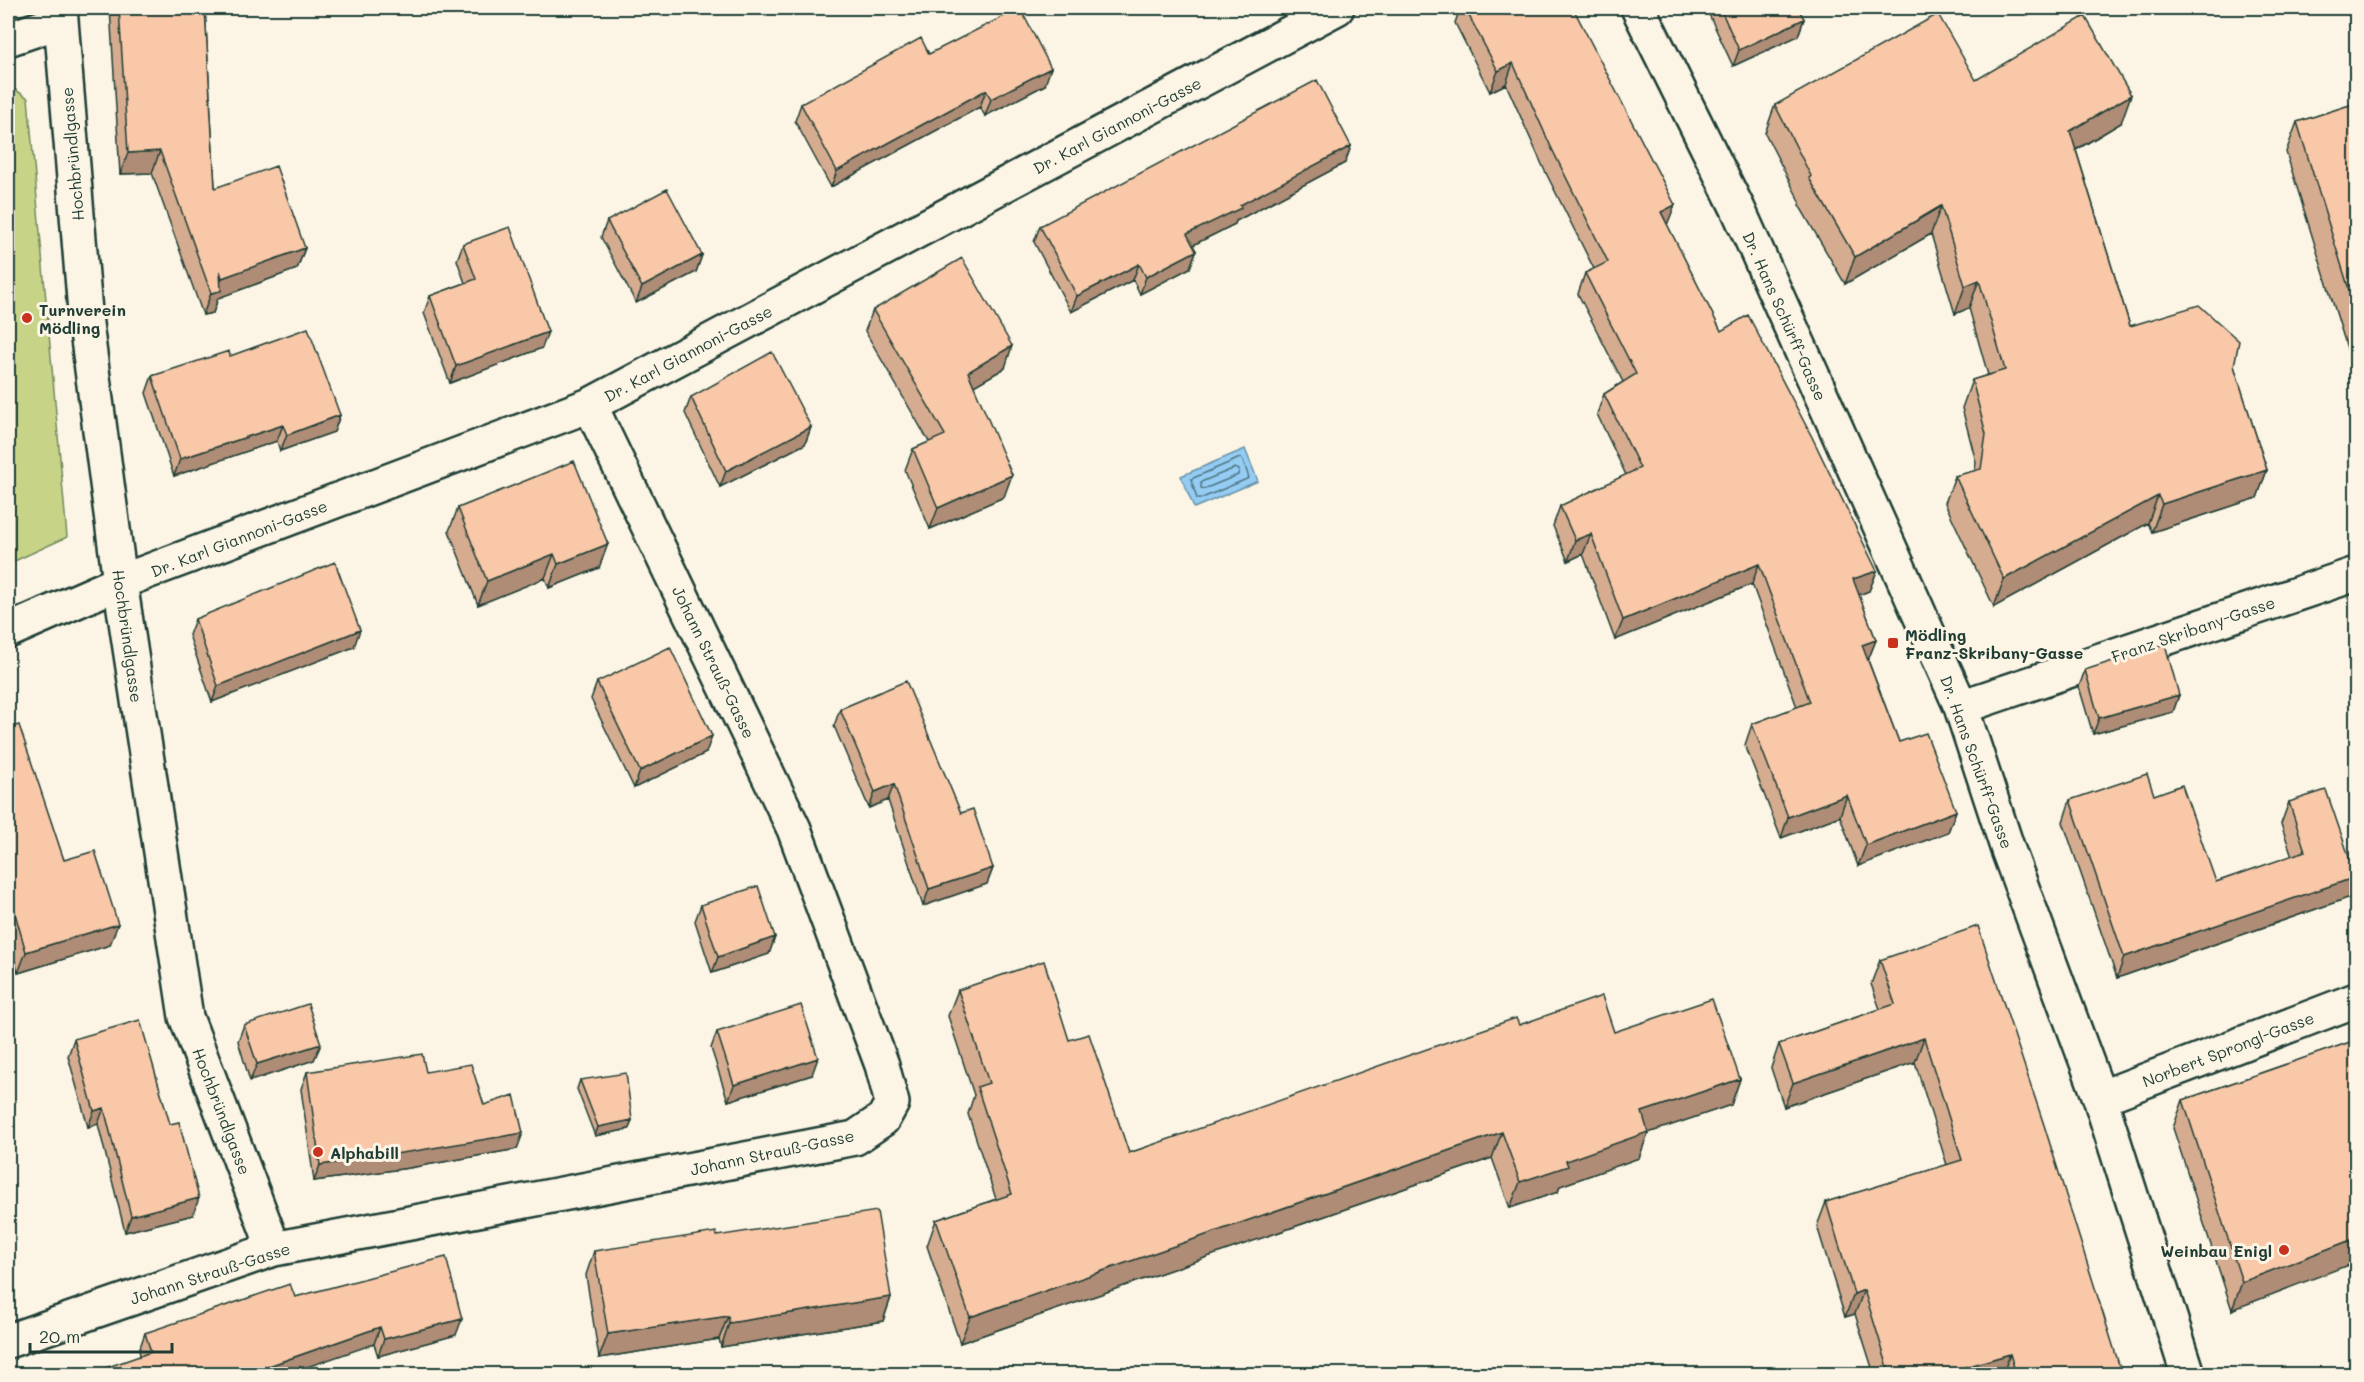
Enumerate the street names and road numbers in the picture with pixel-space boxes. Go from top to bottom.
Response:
street label: Dr. Karl Giannoni-Gasse [1029,72,1205,178]
street label: Hochbründlgasse [56,86,88,222]
street label: Dr. Hans Schürff-Gasse [1738,228,1832,404]
street label: Dr. Karl Giannoni-Gasse [600,300,776,406]
street label: Dr. Karl Giannoni-Gasse [148,495,330,581]
street label: Hochbründlgasse [108,568,148,704]
street label: Johann Strauß-Gasse [668,582,760,742]
street label: Franz Skribany-Gasse [2108,591,2278,667]
street label: Dr. Hans Schürff-Gasse [1936,673,2018,851]
street label: Norbert Sprongl-Gasse [2139,1007,2317,1091]
street label: Hochbründlgasse [188,1045,256,1177]
street label: Johann Strauß-Gasse [688,1124,856,1180]
street label: Johann Strauß-Gasse [127,1237,293,1309]

